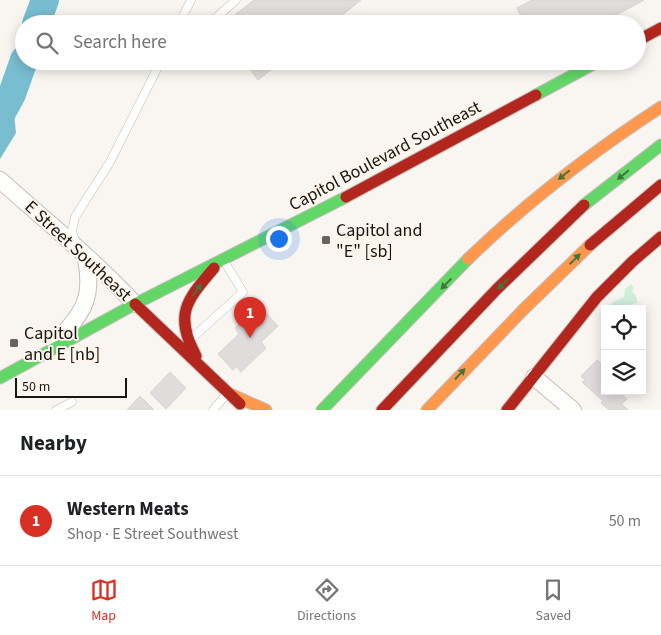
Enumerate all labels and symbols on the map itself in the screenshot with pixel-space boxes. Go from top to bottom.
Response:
street label: Capitol Boulevard Southeast [285,95,485,217]
one-way arrow [617,169,630,180]
one-way arrow [557,170,570,181]
street label: E Street Southeast [19,195,137,307]
place label: Capitol and "E" [sb] [336,218,422,264]
your location [266,226,292,252]
marker: Capitol and "E" [sb] [320,234,332,246]
one-way arrow [569,253,581,265]
one-way arrow [440,278,452,290]
one-way arrow [497,278,509,290]
one-way arrow [192,283,202,297]
pin: 1 [234,297,266,338]
place label: Capitol and E [nb] [24,321,100,367]
marker: Capitol and E [nb] [8,337,20,349]
one-way arrow [454,369,466,381]
scale bar [15,375,128,398]

